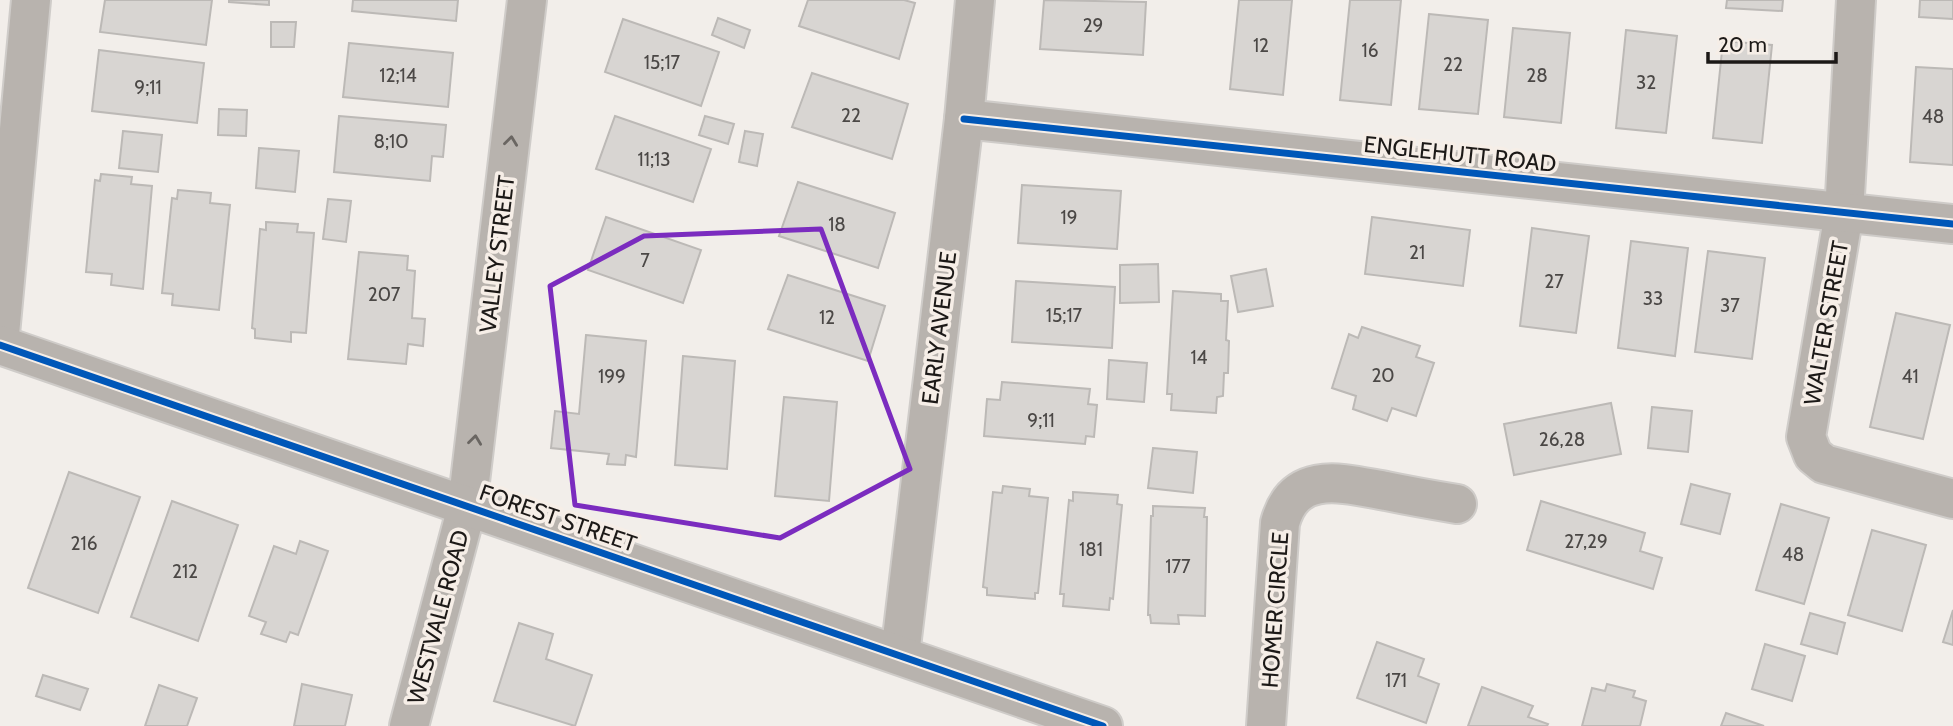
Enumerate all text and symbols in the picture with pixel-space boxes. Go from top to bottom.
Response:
house number: 29 [1083,14,1103,37]
scale bar [1708,21,1836,65]
text: 20 m [1718,32,1767,57]
house number: 12 [1253,34,1269,57]
house number: 16 [1362,39,1379,62]
house number: 15;17 [644,51,681,74]
house number: 22 [1443,53,1463,76]
house number: 12;14 [379,64,417,87]
house number: 28 [1526,64,1548,87]
house number: 32 [1636,71,1656,94]
house number: 9;11 [134,76,162,99]
house number: 22 [841,104,861,127]
house number: 48 [1922,105,1944,128]
house number: 8;10 [373,130,409,153]
street label: ENGLEHUTT ROAD [1362,130,1558,178]
one-way arrow [503,135,518,147]
house number: 11;13 [638,148,670,171]
street label: VALLEY STREET [473,174,521,334]
house number: 19 [1061,206,1078,229]
house number: 18 [828,213,846,236]
street label: WALTER STREET [1798,239,1854,407]
house number: 21 [1409,241,1425,264]
house number: 7 [640,249,650,272]
street label: EARLY AVENUE [916,250,962,406]
house number: 27 [1544,270,1564,293]
house number: 207 [368,283,401,306]
house number: 33 [1643,287,1663,310]
house number: 37 [1720,294,1740,317]
house number: 15;17 [1046,304,1083,327]
house number: 12 [819,306,835,329]
house number: 14 [1190,346,1208,369]
house number: 20 [1371,364,1395,387]
house number: 199 [598,365,626,388]
house number: 41 [1901,365,1919,388]
house number: 9;11 [1027,409,1055,432]
house number: 26,28 [1539,428,1585,451]
one-way arrow [467,434,482,446]
street label: FOREST STREET [476,478,640,558]
street label: WESTVALE ROAD [401,527,475,707]
house number: 27,29 [1564,530,1608,553]
street label: HOMER CIRCLE [1256,531,1294,689]
house number: 216 [71,532,97,555]
house number: 181 [1079,538,1103,561]
house number: 48 [1782,543,1804,566]
house number: 177 [1165,555,1191,578]
house number: 212 [172,560,198,583]
house number: 171 [1385,669,1407,692]

